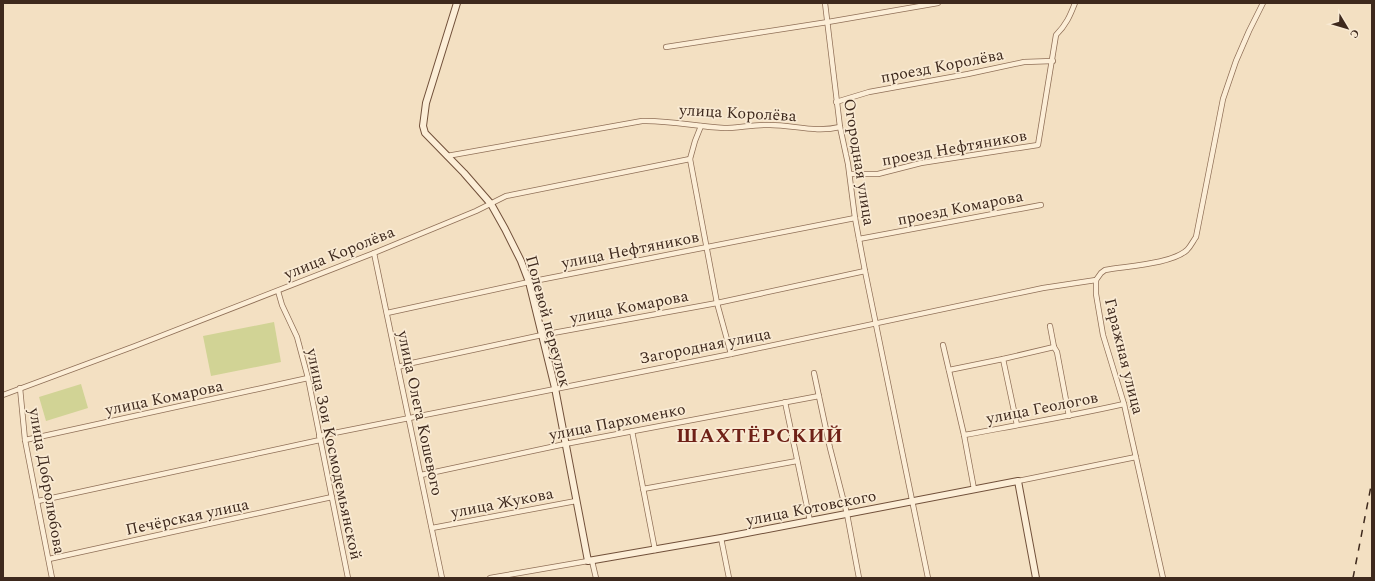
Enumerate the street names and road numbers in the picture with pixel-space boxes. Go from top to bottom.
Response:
street label: проезд Королёва [879,42,1006,90]
street label: Огородная улица [837,97,881,228]
street label: улица Королёва [678,98,797,128]
street label: проезд Нефтяников [880,123,1029,173]
street label: проезд Комарова [895,184,1025,232]
street label: улица Королёва [280,220,398,286]
street label: улица Нефтяников [558,225,701,275]
street label: Полевой переулок [519,253,577,390]
street label: улица Комарова [567,284,691,330]
street label: Гаражная улица [1098,296,1150,417]
street label: Загородная улица [637,321,773,370]
street label: улица Олега Кошевого [391,327,449,498]
street label: улица Зои Космодемьянской [300,345,368,562]
street label: улица Комарова [102,374,226,422]
street label: улица Геологов [983,385,1100,431]
street label: улица Пархоменко [546,397,687,447]
street label: улица Добролюбова [22,405,72,556]
street label: улица Жукова [448,481,556,525]
street label: улица Котовского [743,484,878,533]
street label: Печёрская улица [123,492,251,542]

